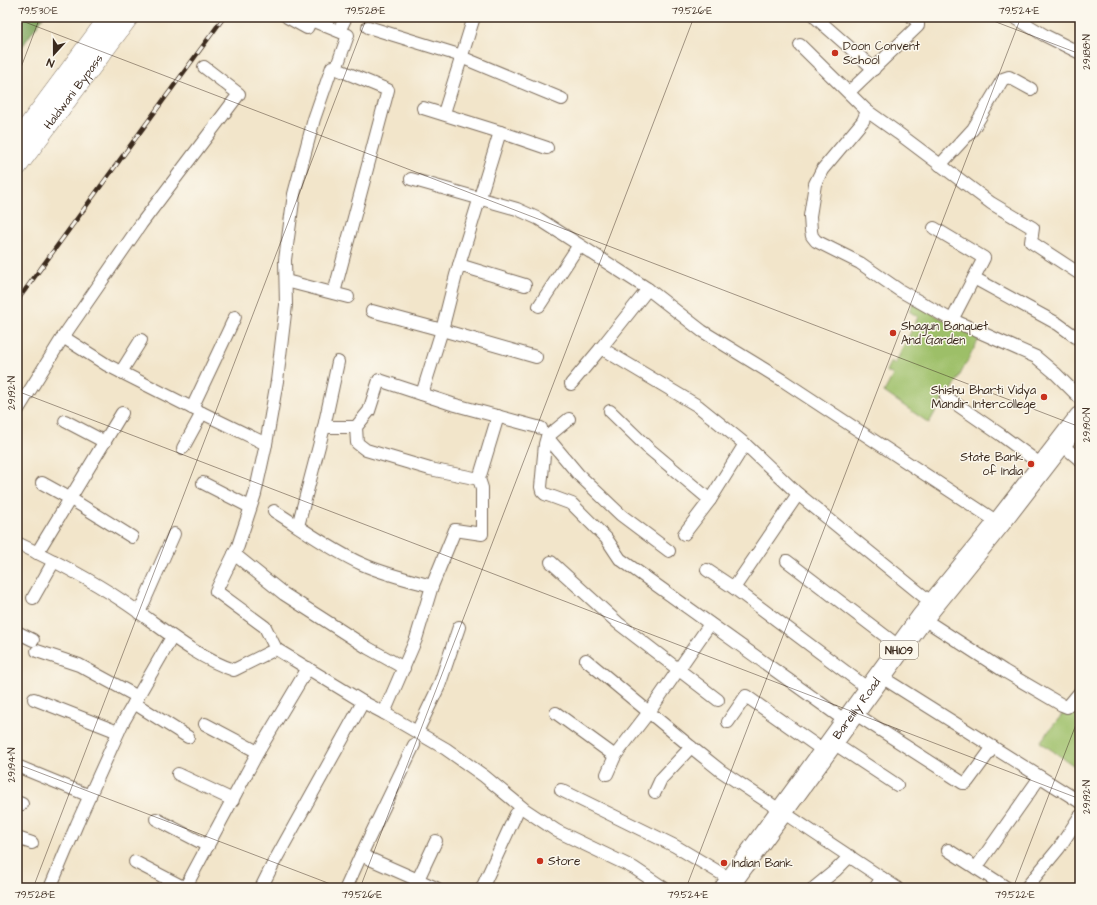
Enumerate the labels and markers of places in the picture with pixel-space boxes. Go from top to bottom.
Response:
place label: Doon Convent School [843,38,920,69]
marker: Doon Convent School [830,48,840,58]
place label: Shagun Banquet And Garden [901,318,988,349]
marker: Shagun Banquet And Garden [888,328,898,338]
place label: Shishu Bharti Vidya Mandir Intercollege [931,382,1037,414]
marker: Shishu Bharti Vidya Mandir Intercollege [1039,392,1049,402]
place label: State Bank of India [960,449,1024,480]
marker: State Bank of India [1026,459,1036,469]
place label: Store [548,853,581,870]
place label: Indian Bank [732,855,793,872]
marker: Store [535,856,545,866]
marker: Indian Bank [719,858,729,868]

